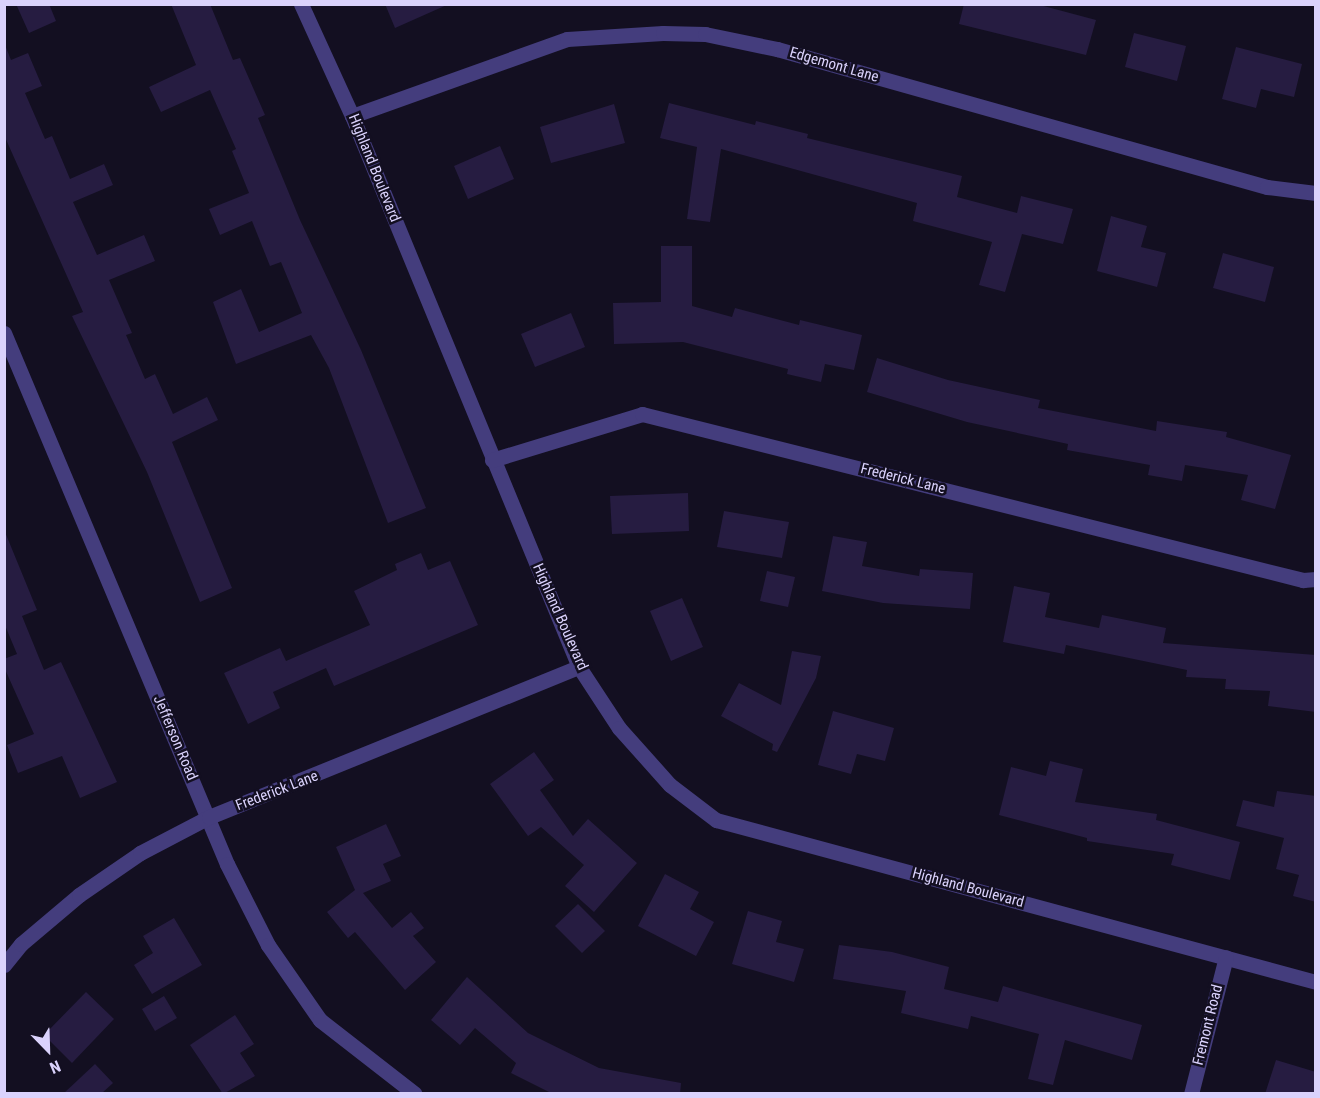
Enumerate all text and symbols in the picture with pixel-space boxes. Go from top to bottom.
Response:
street label: Edgemont Lane [787,44,881,86]
street label: Highland Boulevard [344,111,404,225]
street label: Frederick Lane [859,460,947,498]
street label: Highland Boulevard [528,561,592,673]
street label: Jefferson Road [149,693,201,783]
street label: Frederick Lane [233,767,321,815]
street label: Highland Boulevard [910,864,1026,912]
street label: Fremont Road [1189,983,1227,1067]
north arrow [18,1020,78,1080]
text: N [47,1056,63,1078]

